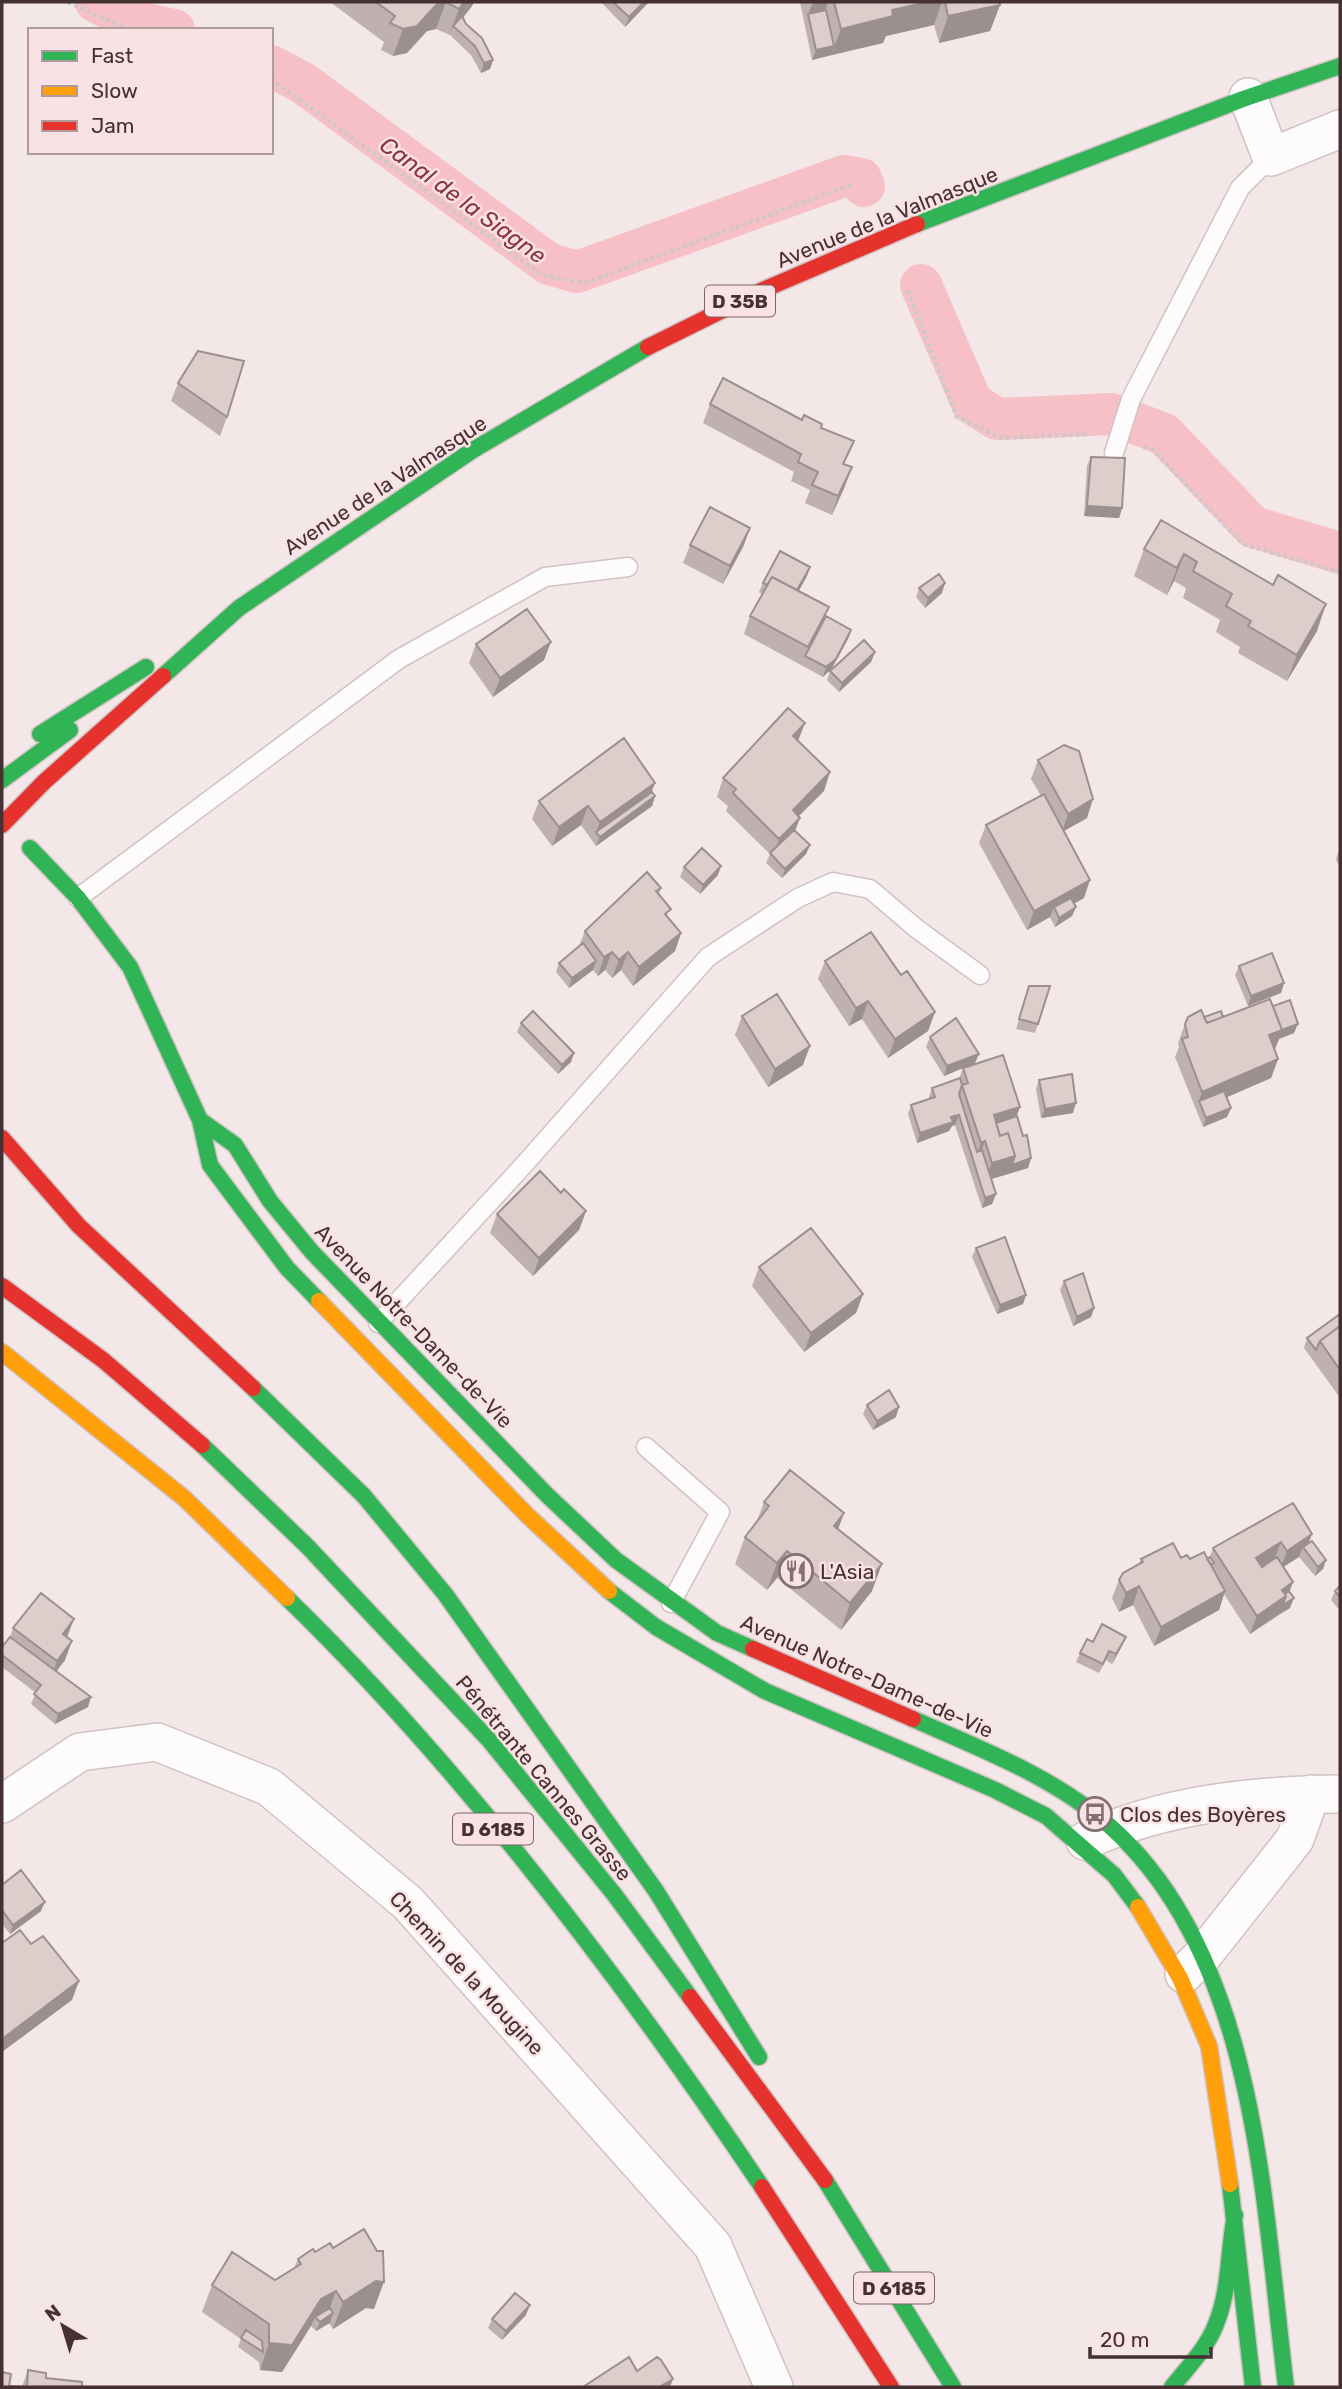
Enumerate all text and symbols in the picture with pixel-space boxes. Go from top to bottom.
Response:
legend [28,28,273,154]
text: Fast [91,43,133,68]
text: Slow [91,78,138,103]
text: Jam [91,113,135,138]
water label: Canal de la Siagne [375,130,552,270]
street label: Avenue de la Valmasque [773,161,1001,273]
road number: D 35B [705,286,775,316]
street label: Avenue de la Valmasque [279,410,491,560]
street label: Avenue Notre-Dame-de-Vie [310,1219,518,1433]
restaurant icon: L'Asia [777,1552,815,1590]
place label: L'Asia [820,1559,874,1584]
street label: Avenue Notre-Dame-de-Vie [737,1609,997,1743]
street label: Pénétrante Cannes Grasse [451,1670,637,1886]
bus stop icon: Clos des Boyères [1076,1795,1114,1833]
place label: Clos des Boyères [1120,1802,1286,1827]
road number: D 6185 [453,1814,533,1844]
street label: Chemin de la Mougine [385,1886,549,2060]
road number: D 6185 [854,2272,934,2304]
north arrow [28,2291,98,2361]
text: N [40,2300,65,2326]
scale bar [1090,2316,1211,2360]
text: 20 m [1100,2327,1149,2352]

